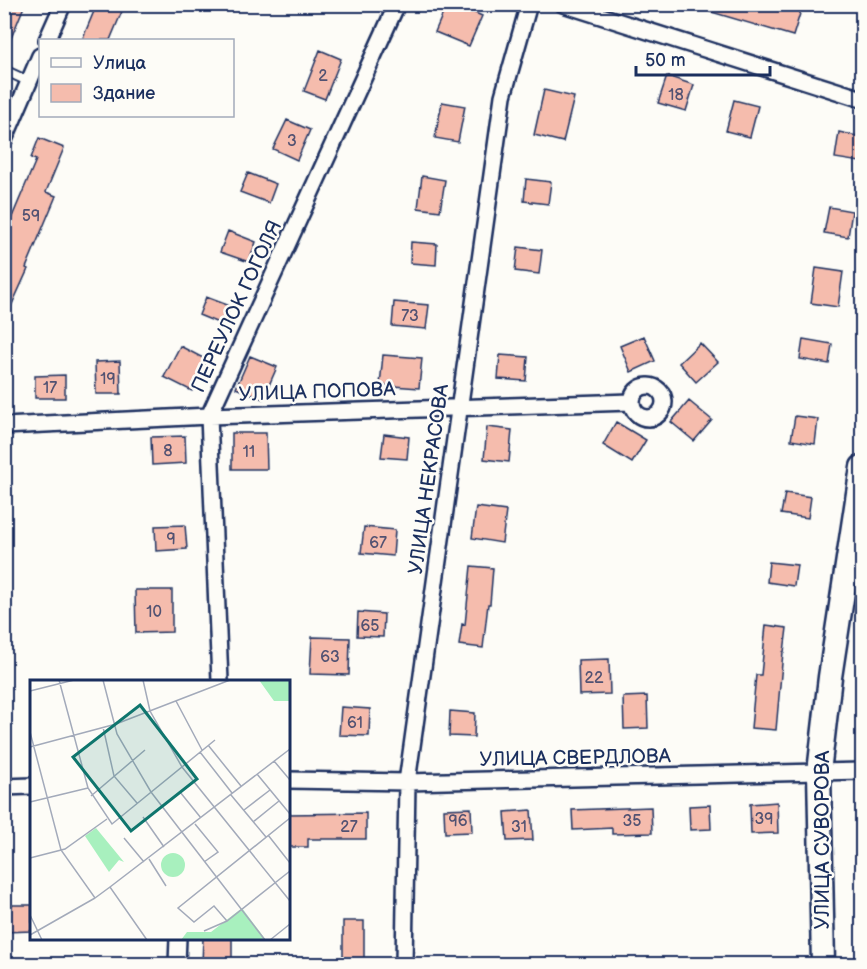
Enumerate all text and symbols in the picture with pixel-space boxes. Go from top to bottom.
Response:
legend [39,39,234,117]
scale bar [636,39,770,77]
text: 50 m [645,50,686,71]
text: Улица [93,53,147,74]
house number: 2 [318,67,328,86]
text: Здание [93,83,155,104]
house number: 18 [668,86,684,105]
house number: 3 [287,132,297,151]
house number: 59 [22,207,40,226]
street label: ПЕРЕУЛОК ГОГОЛЯ [186,217,287,396]
house number: 73 [401,307,419,326]
house number: 19 [100,370,116,389]
street label: УЛИЦА ПОПОВА [238,377,397,407]
house number: 17 [43,379,57,398]
street label: УЛИЦА НЕКРАСОВА [404,382,454,576]
house number: 8 [163,442,173,461]
house number: 11 [243,443,255,462]
house number: 9 [166,530,176,549]
house number: 67 [369,534,387,553]
house number: 10 [146,603,162,622]
house number: 65 [361,617,379,636]
house number: 63 [320,648,340,667]
house number: 22 [585,669,604,688]
inset map [30,680,290,939]
house number: 61 [347,714,363,733]
street label: УЛИЦА СВЕРДЛОВА [479,744,672,772]
street label: УЛИЦА СУВОРОВА [811,750,835,929]
house number: 39 [754,810,774,829]
house number: 96 [448,812,468,831]
house number: 35 [622,812,642,831]
house number: 27 [340,818,358,837]
house number: 31 [511,818,527,837]

